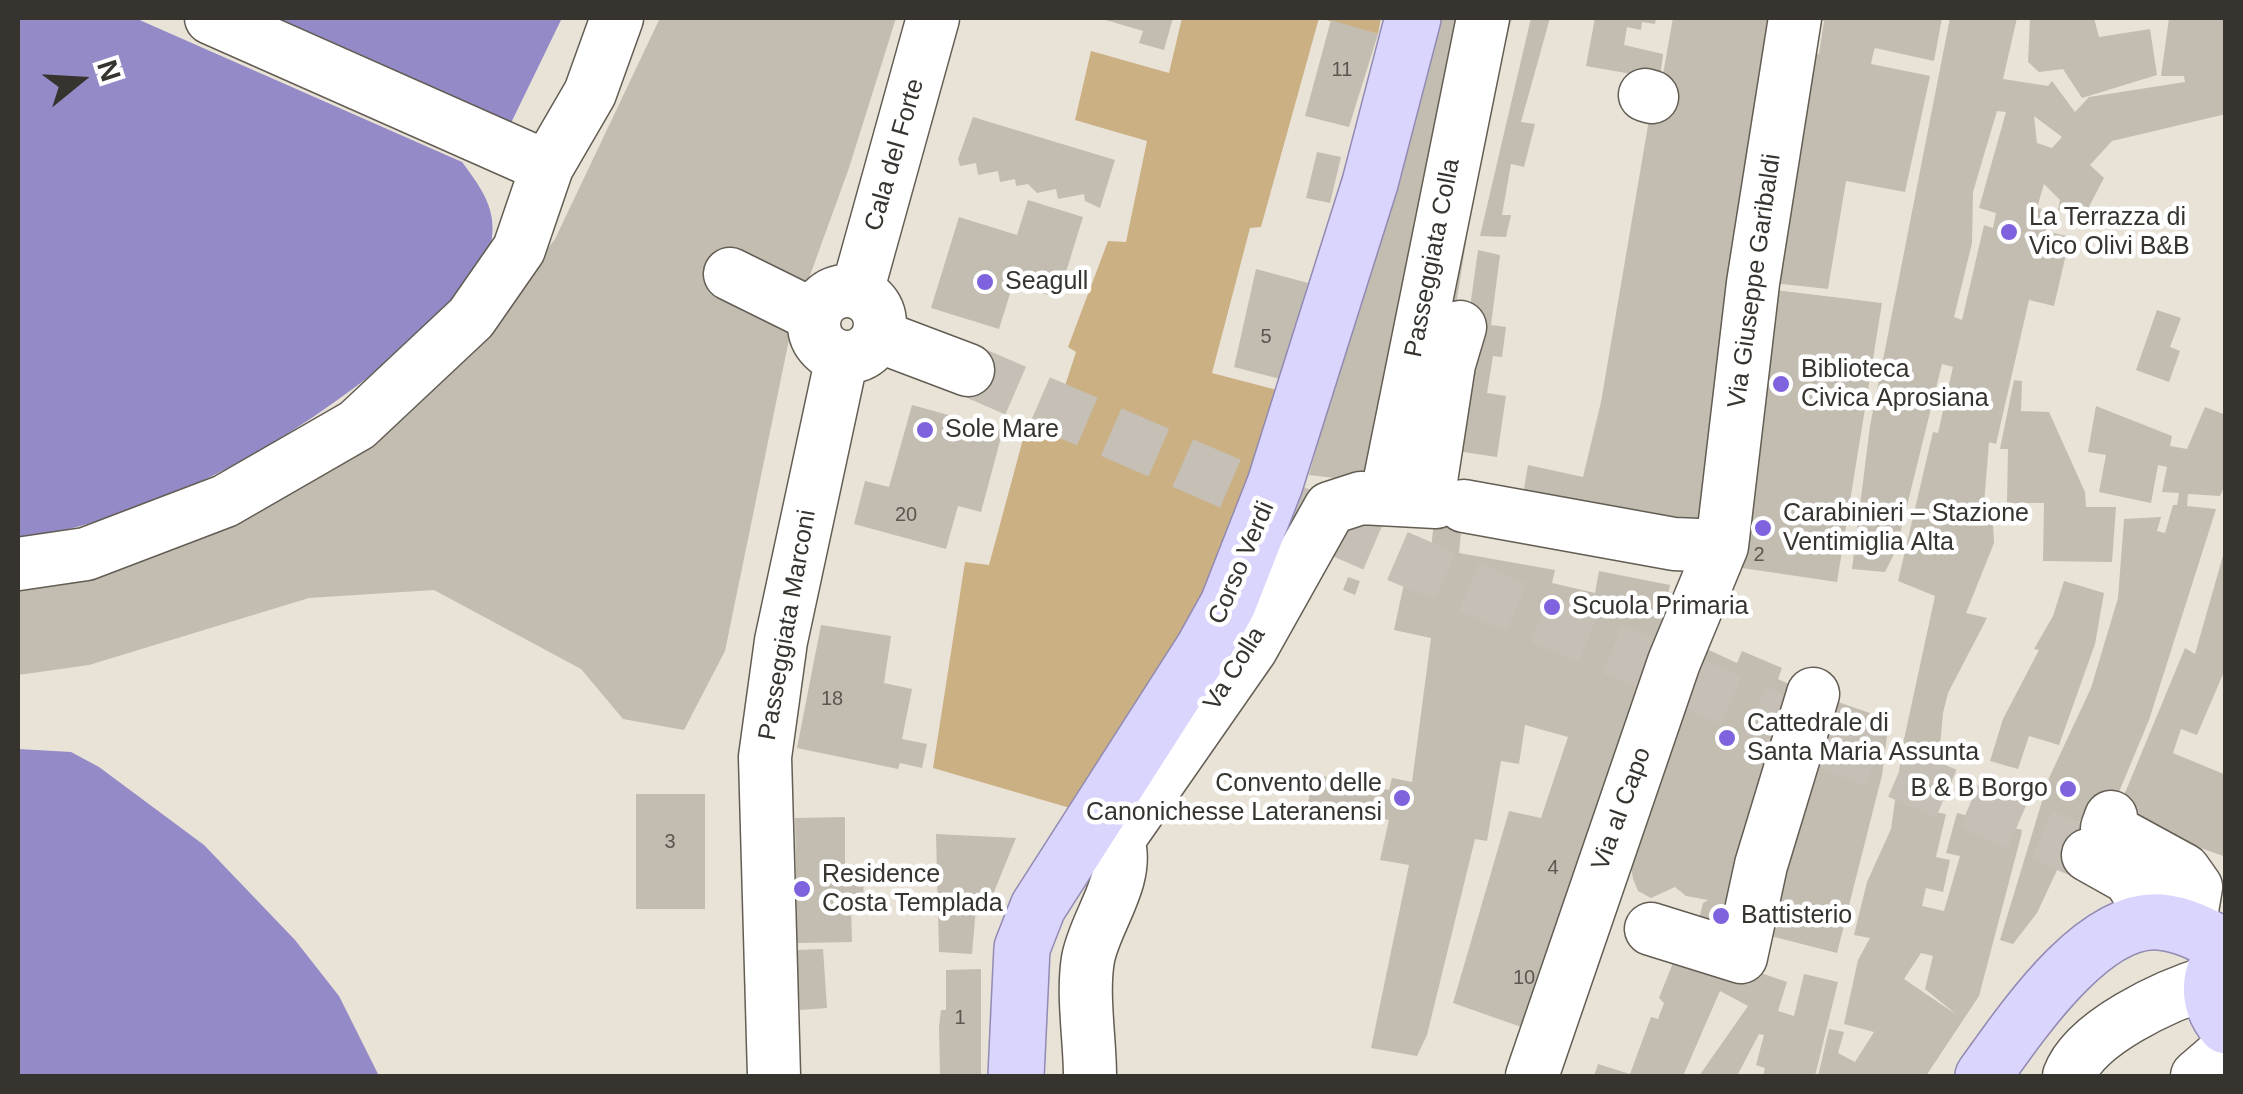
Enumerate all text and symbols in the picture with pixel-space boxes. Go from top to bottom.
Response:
north arrow [30,30,130,130]
text: N [91,56,127,85]
house number: 11 [1332,58,1352,82]
street label: Cala del Forte [859,75,931,235]
street label: Via Giuseppe Garibaldi [1722,152,1788,410]
street label: Passeggiata Colla [1399,156,1467,360]
place label: La Terrazza di Vico Olivi B&B [2029,203,2190,262]
marker: La Terrazza di Vico Olivi B&B [1998,221,2020,243]
place label: Seagull [1005,267,1088,297]
marker: Seagull [974,271,996,293]
house number: 5 [1260,325,1272,349]
place label: Biblioteca Civica Aprosiana [1801,355,1989,414]
marker: Biblioteca Civica Aprosiana [1770,373,1792,395]
place label: Sole Mare [945,415,1059,445]
marker: Sole Mare [914,419,936,441]
street label: Corso Verdi [1203,497,1281,629]
place label: Carabinieri – Stazione Ventimiglia Alta [1783,499,2029,558]
house number: 20 [895,503,917,527]
street label: Passeggiata Marconi [753,507,823,743]
marker: Carabinieri – Stazione Ventimiglia Alta [1752,517,1774,539]
house number: 2 [1753,543,1765,567]
place label: Scuola Primaria [1572,592,1748,622]
marker: Scuola Primaria [1541,596,1563,618]
street label: Va Colla [1198,622,1272,716]
house number: 18 [821,687,843,711]
place label: Cattedrale di Santa Maria Assunta [1747,709,1979,768]
marker: Cattedrale di Santa Maria Assunta [1716,727,1738,749]
street label: Via al Capo [1586,743,1658,875]
place label: Convento delle Canonichesse Lateranensi [1086,769,1382,828]
place label: B & B Borgo [1910,774,2048,804]
marker: B & B Borgo [2057,778,2079,800]
marker: Convento delle Canonichesse Lateranensi [1391,787,1413,809]
house number: 3 [664,830,676,854]
house number: 4 [1547,856,1559,880]
place label: Residence Costa Templada [822,860,1003,919]
marker: Residence Costa Templada [791,878,813,900]
place label: Battisterio [1741,901,1852,931]
marker: Battisterio [1710,905,1732,927]
house number: 10 [1513,966,1535,990]
house number: 1 [954,1006,966,1030]

